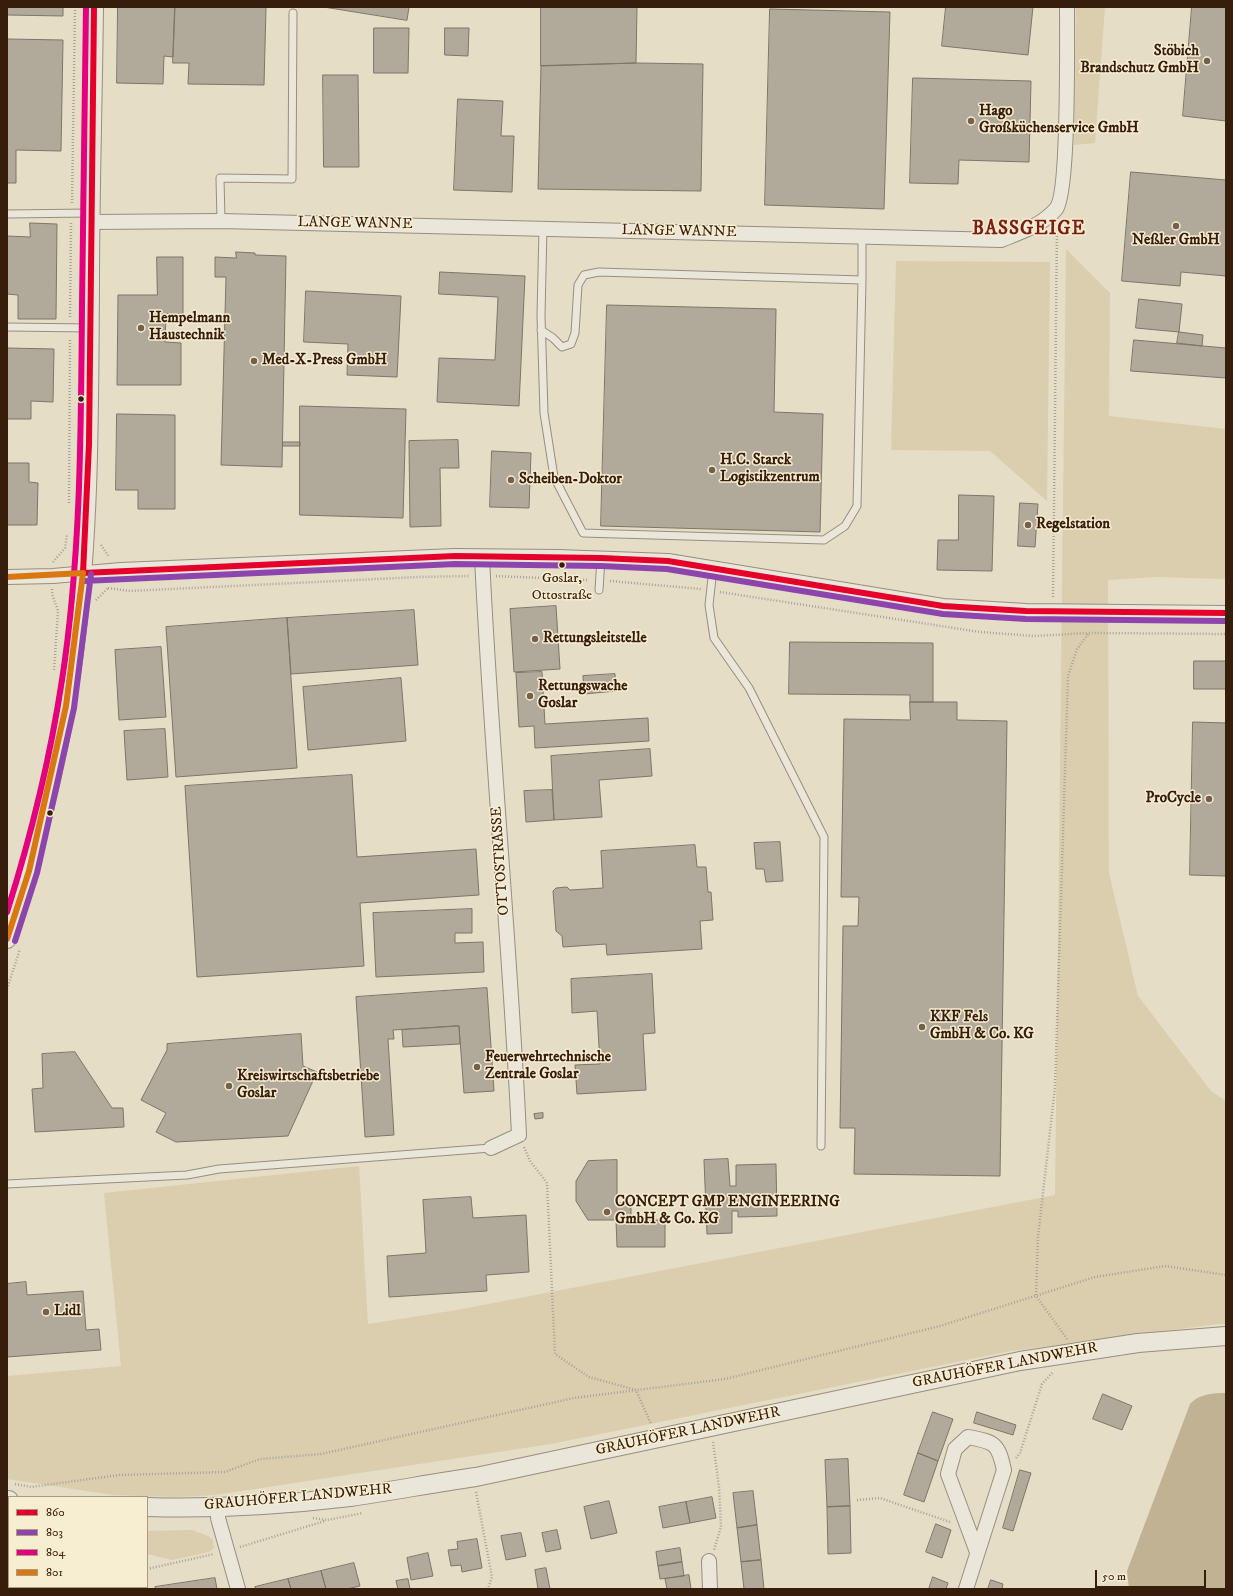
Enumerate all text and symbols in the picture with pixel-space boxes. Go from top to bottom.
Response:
place label: Stöbich Brandschutz GmbH [1080,43,1199,78]
marker: Stöbich Brandschutz GmbH [1202,56,1212,66]
place label: Hago Großküchenservice GmbH [979,103,1139,138]
marker: Hago Großküchenservice GmbH [966,116,976,126]
street label: LANGE WANNE [297,214,413,234]
district label: BASSGEIGE [972,219,1086,241]
marker: Neßler GmbH [1171,221,1181,231]
street label: LANGE WANNE [621,222,737,242]
place label: Neßler GmbH [1132,232,1220,250]
place label: Hempelmann Haustechnik [149,310,230,345]
marker: Hempelmann Haustechnik [136,323,146,333]
place label: Med-X-Press GmbH [262,352,387,370]
marker: Med-X-Press GmbH [249,356,259,366]
unlabelled marker [76,394,86,404]
place label: H.C. Starck Logistikzentrum [720,452,820,487]
marker: H.C. Starck Logistikzentrum [707,465,717,475]
place label: Scheiben-Doktor [519,471,622,489]
marker: Scheiben-Doktor [506,475,516,485]
place label: Regelstation [1036,516,1110,534]
marker: Regelstation [1023,520,1033,530]
marker: Goslar, Ottostraße [557,560,567,570]
place label: Goslar, Ottostraße [532,571,592,604]
place label: Rettungsleitstelle [543,630,647,648]
marker: Rettungsleitstelle [530,634,540,644]
place label: Rettungswache Goslar [538,678,628,713]
marker: Rettungswache Goslar [525,691,535,701]
place label: ProCycle [1145,790,1201,808]
marker: ProCycle [1204,794,1214,804]
street label: OTTOSTRASSE [488,806,514,916]
unlabelled marker [45,808,55,818]
place label: KKF Fels GmbH & Co. KG [930,1009,1034,1044]
marker: KKF Fels GmbH & Co. KG [917,1022,927,1032]
place label: Feuerwehrtechnische Zentrale Goslar [485,1049,611,1084]
marker: Feuerwehrtechnische Zentrale Goslar [472,1062,482,1072]
place label: Kreiswirtschaftsbetriebe Goslar [237,1068,379,1103]
marker: Kreiswirtschaftsbetriebe Goslar [224,1081,234,1091]
place label: CONCEPT GMP ENGINEERING GmbH & Co. KG [615,1194,840,1229]
marker: CONCEPT GMP ENGINEERING GmbH & Co. KG [602,1207,612,1217]
place label: Lidl [54,1303,81,1321]
marker: Lidl [41,1307,51,1317]
street label: GRAUHÖFER LANDWEHR [911,1339,1099,1393]
street label: GRAUHÖFER LANDWEHR [594,1404,782,1460]
street label: GRAUHÖFER LANDWEHR [204,1481,392,1515]
legend [8,1496,148,1588]
text: 860 [46,1505,65,1520]
text: 803 [46,1525,63,1540]
text: 804 [46,1545,65,1560]
scale bar [1097,1562,1208,1588]
text: 801 [46,1565,63,1580]
text: 50 m [1102,1569,1126,1584]

